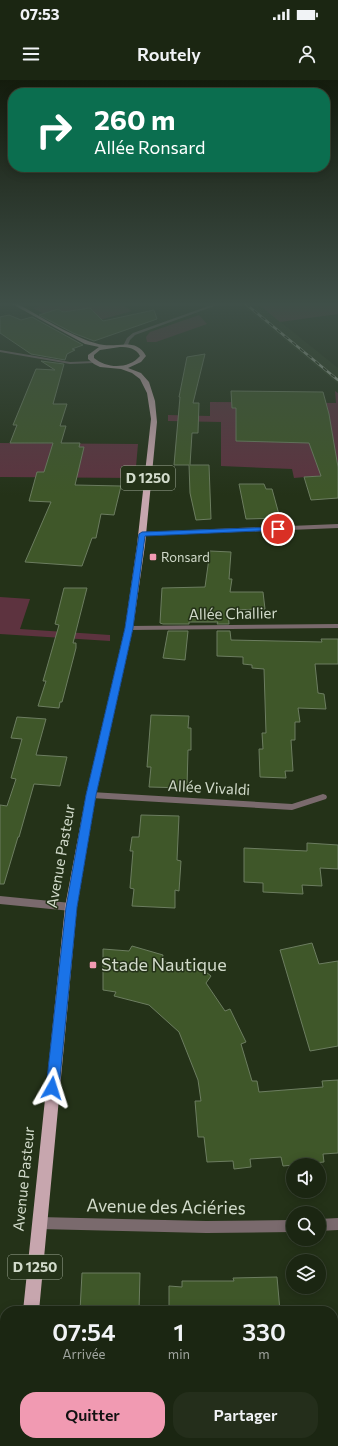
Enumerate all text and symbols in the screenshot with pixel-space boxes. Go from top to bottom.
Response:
text: 07:53 [20,5,60,23]
icon: menu [20,43,42,65]
text: Routely [137,43,201,65]
icon: person [296,43,318,65]
text: 260 m [94,102,175,136]
icon: right [28,104,80,156]
text: Allée Ronsard [94,136,205,158]
road number: D 1250 [121,466,175,490]
pin [261,512,295,546]
icon: arrive [267,518,289,540]
place label: Ronsard [161,549,210,565]
marker: Ronsard [148,552,158,562]
street label: Allée Challier [188,603,278,623]
street label: Allée Vivaldi [167,776,251,798]
street label: Avenue Pasteur [42,802,78,909]
place label: Stade Nautique [101,953,227,975]
marker: Stade Nautique [88,960,98,970]
position arrow [31,1067,73,1109]
street label: Avenue Pasteur [9,1126,37,1232]
map controls [286,1158,326,1294]
button: sound [286,1158,326,1198]
street label: Avenue des Aciéries [86,1194,246,1218]
button: search [286,1206,326,1246]
button: layers [286,1254,326,1294]
road number: D 1250 [8,1255,62,1279]
text: 07:54 [52,1317,116,1346]
text: 1 [174,1317,184,1346]
text: 330 [242,1317,286,1346]
text: Arrivée [63,1346,105,1362]
text: min [168,1346,190,1362]
text: m [258,1346,270,1362]
button: Quitter [20,1392,165,1438]
button: Partager [173,1392,318,1438]

